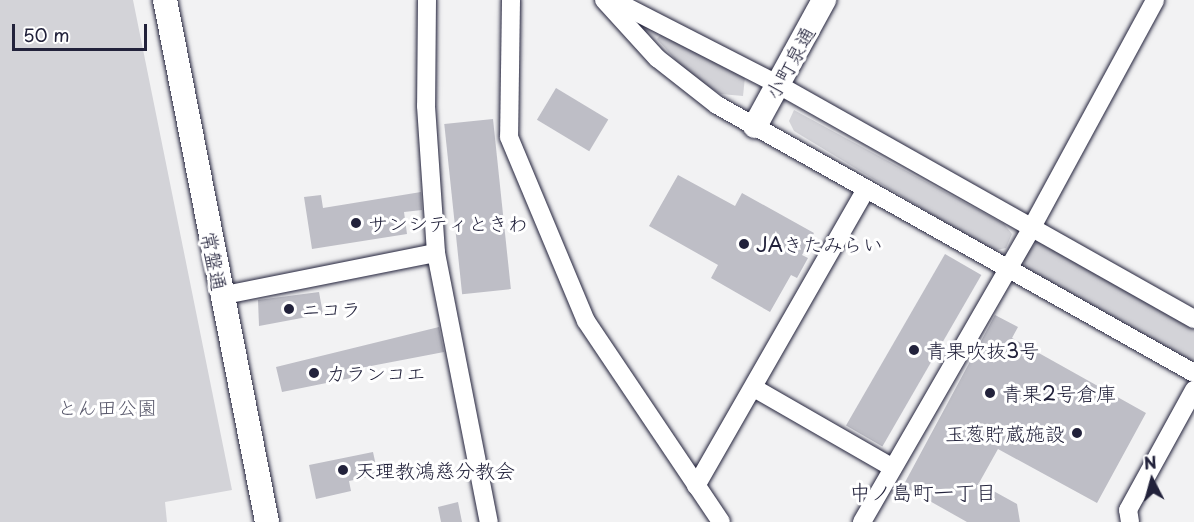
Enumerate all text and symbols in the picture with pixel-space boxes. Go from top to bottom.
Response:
scale bar [15,12,150,50]
text: 50 m [23,21,70,48]
street label: 小町泉通 [760,22,820,104]
place label: サンシティときわ [368,211,528,235]
marker: サンシティときわ [349,216,363,230]
street label: 常盤通 [196,229,232,293]
place label: JAきたみらい [756,232,883,256]
marker: JAきたみらい [737,237,751,251]
place label: ニコラ [301,297,361,321]
marker: ニコラ [282,302,296,316]
place label: 青果吹抜3号 [926,338,1039,362]
marker: 青果吹抜3号 [907,343,921,357]
place label: カランコエ [326,361,426,385]
marker: カランコエ [307,366,321,380]
place label: 青果2号倉庫 [1002,381,1116,405]
marker: 青果2号倉庫 [983,386,997,400]
park label: とん田公園 [57,395,157,419]
place label: 玉葱貯蔵施設 [945,421,1065,445]
marker: 玉葱貯蔵施設 [1070,426,1084,440]
north arrow [1122,450,1182,510]
text: N [1143,450,1158,475]
place label: 天理教鴻慈分教会 [355,458,515,482]
marker: 天理教鴻慈分教会 [336,463,350,477]
district label: 中ノ島町一丁目 [850,478,996,504]

